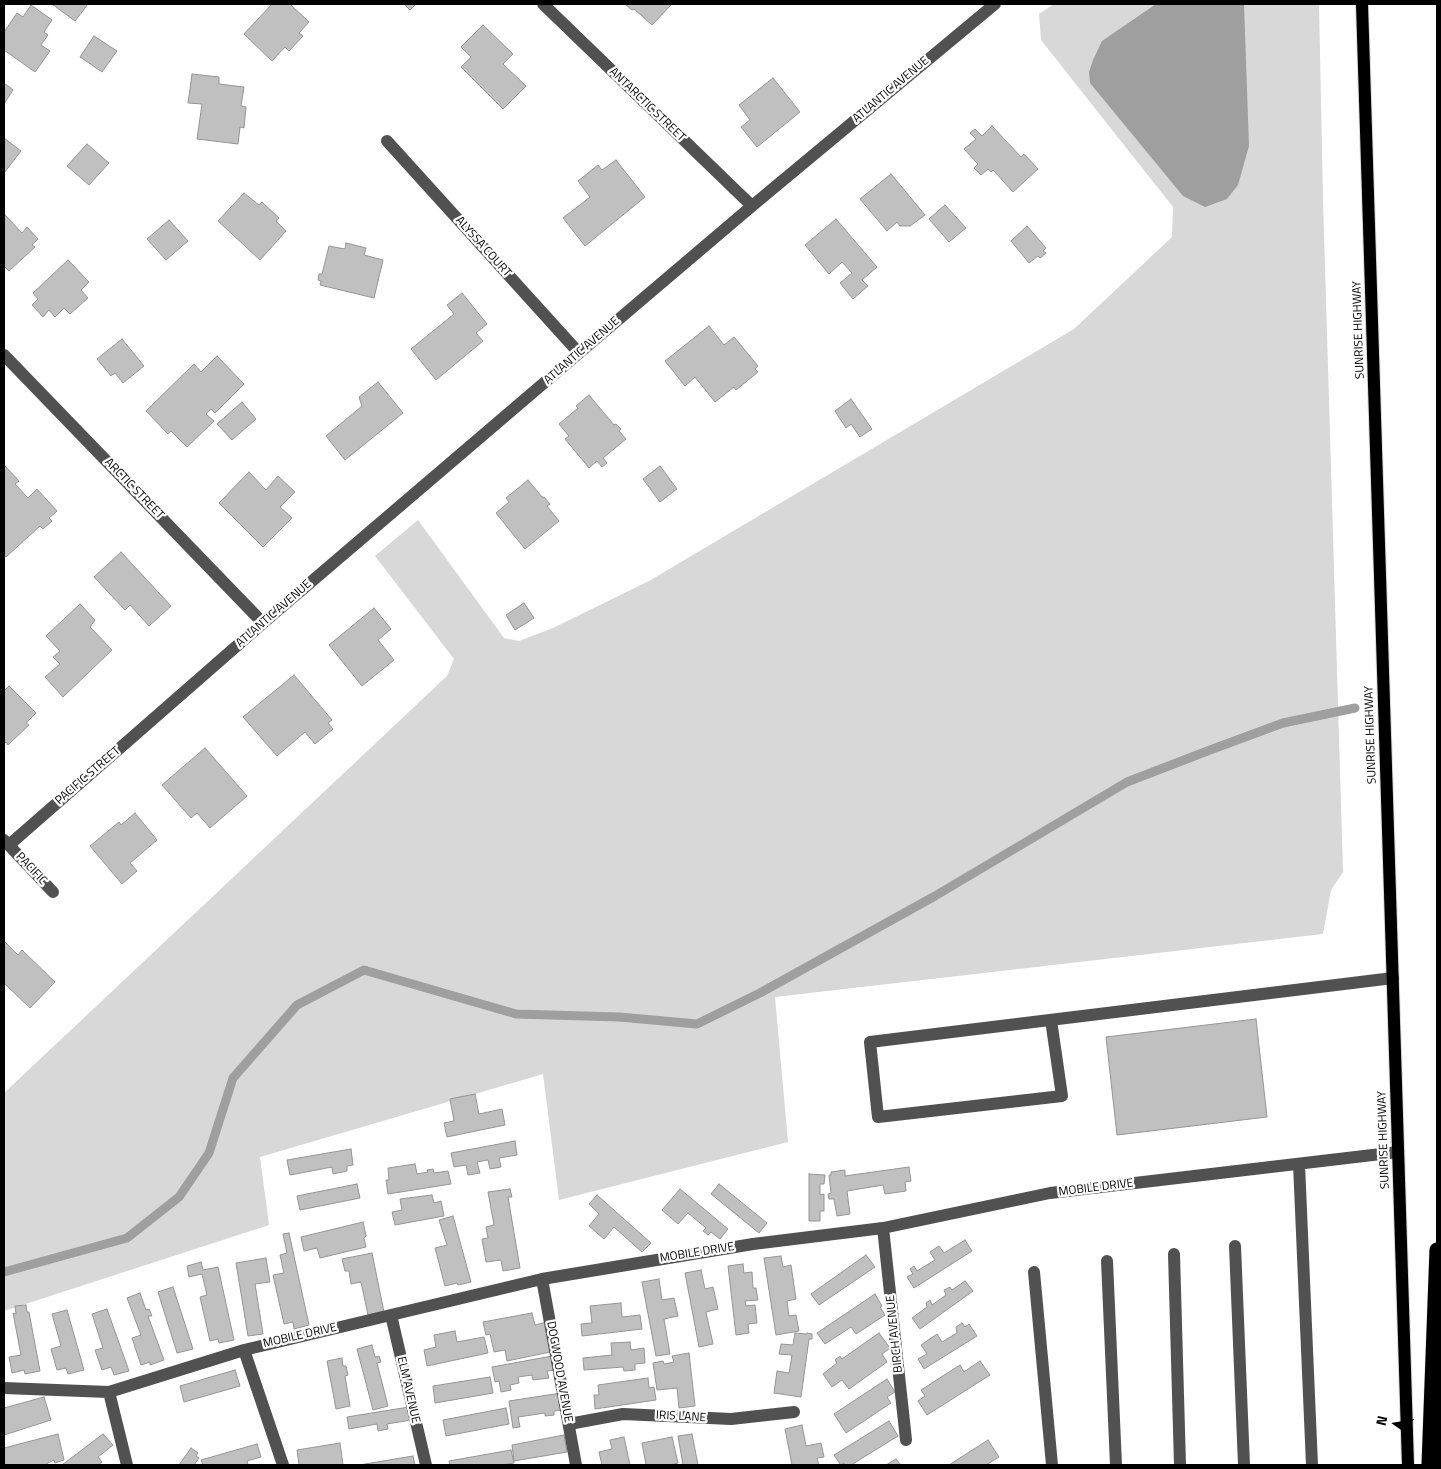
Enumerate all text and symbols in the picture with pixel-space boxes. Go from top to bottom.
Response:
street label: ATLANTIC AVENUE [850,54,932,126]
street label: ANTARCTIC STREET [606,65,688,145]
street label: ALYSSA COURT [452,214,514,280]
street label: SUNRISE HIGHWAY [1350,281,1368,379]
street label: ATLANTIC AVENUE [541,314,623,388]
street label: ARCTIC STREET [101,455,167,523]
street label: ATLANTIC AVENUE [233,577,315,651]
street label: SUNRISE HIGHWAY [1362,686,1380,784]
street label: PACIFIC STREET [53,744,123,808]
street label: PACIFIC [12,850,50,888]
street label: SUNRISE HIGHWAY [1375,1091,1393,1189]
street label: MOBILE DRIVE [1058,1176,1134,1200]
street label: MOBILE DRIVE [659,1240,735,1266]
street label: BIRCH AVENUE [884,1295,906,1373]
street label: DOGWOOD AVENUE [543,1320,575,1424]
street label: MOBILE DRIVE [262,1321,338,1351]
street label: ELM AVENUE [393,1355,423,1425]
north arrow [1371,1399,1421,1449]
street label: IRIS LANE [656,1408,706,1426]
text: N [1370,1413,1392,1428]

